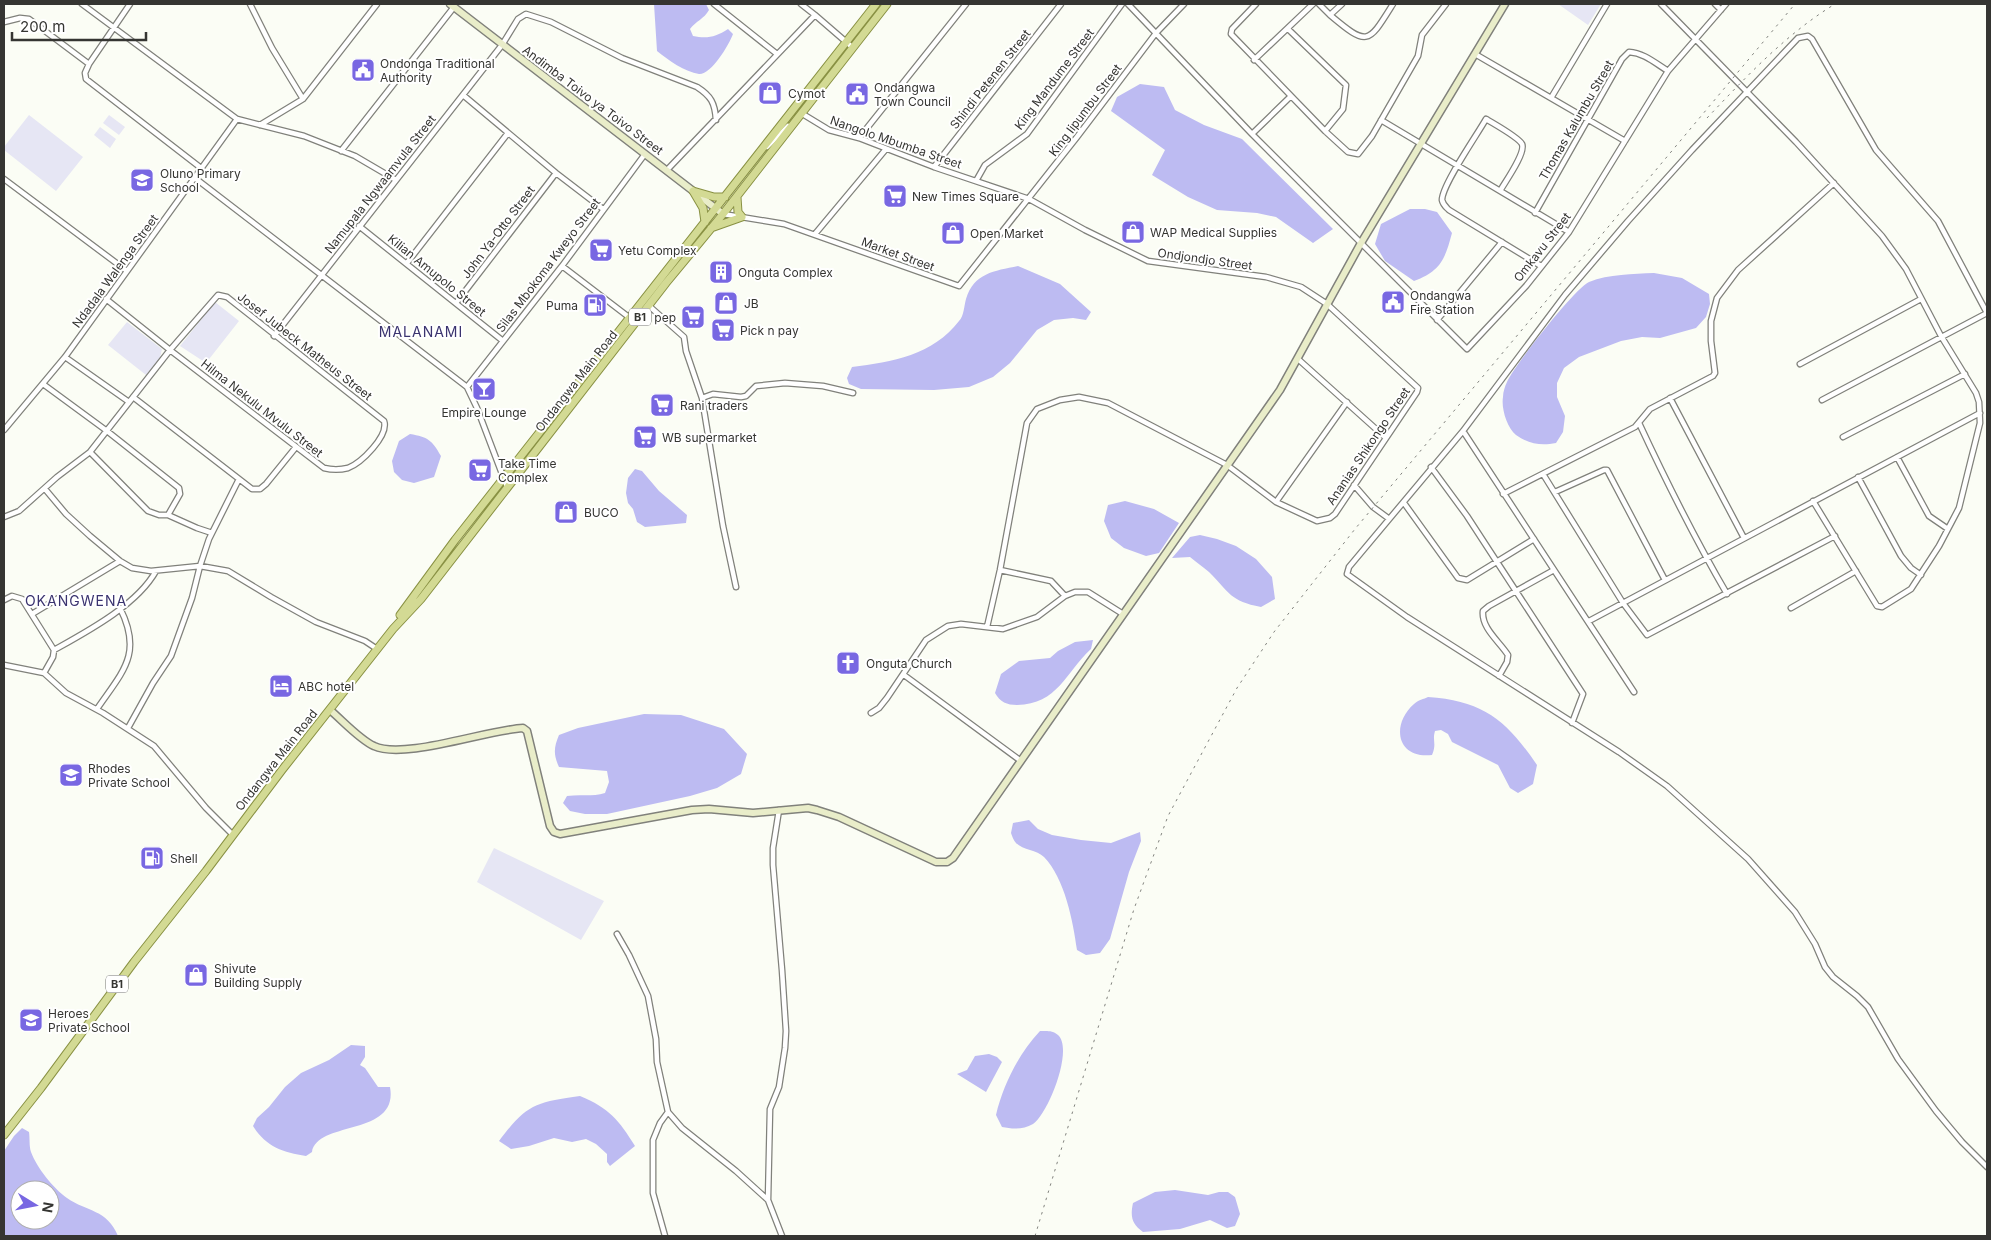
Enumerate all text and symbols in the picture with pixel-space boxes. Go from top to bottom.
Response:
scale bar [12,10,146,42]
text: 200 m [20,17,65,36]
street label: King Mandume Street [1011,25,1097,133]
street label: Shindi Petenen Street [946,26,1034,132]
street label: Andimba Toivo ya Toivo Street [520,42,666,158]
place label: Ondonga Traditional Authority [380,56,495,85]
public building icon: Ondonga Traditional Authority [350,57,376,83]
street label: Thomas Kalumbu Street [1536,57,1617,183]
street label: King Iipumbu Street [1045,61,1125,159]
shop icon: Cymot [757,80,783,106]
place label: Ondangwa Town Council [874,80,951,109]
public building icon: Ondangwa Town Council [844,81,870,107]
place label: Cymot [788,86,825,101]
street label: Namupala Ngwaamvula Street [321,112,439,256]
street label: Nangolo Mbumba Street [828,112,964,172]
place label: Oluno Primary School [160,166,241,195]
school or university icon: Oluno Primary School [129,167,155,193]
street label: John Ya-Otto Street [458,183,538,281]
supermarket icon: New Times Square [882,183,908,209]
place label: New Times Square [912,189,1019,204]
street label: Silas Mbokoma Kweyo Street [493,195,603,335]
street label: Omkavu Street [1510,209,1574,285]
street label: Ndadala Walenga Street [69,211,161,331]
shop icon: WAP Medical Supplies [1120,219,1146,245]
shop icon: Open Market [940,220,966,246]
place label: WAP Medical Supplies [1150,225,1277,240]
place label: Open Market [970,226,1044,241]
street label: Kilian Amupolo Street [385,231,489,319]
street label: Market Street [859,234,937,274]
supermarket icon: Yetu Complex [588,237,614,263]
place label: Yetu Complex [618,243,697,258]
street label: Ondjondjo Street [1157,245,1253,273]
building icon: Onguta Complex [708,259,734,285]
place label: Onguta Complex [738,265,833,280]
place label: Ondangwa Fire Station [1410,288,1474,317]
street label: Josef Jubeck Matheus Street [235,289,375,403]
public building icon: Ondangwa Fire Station [1380,289,1406,315]
shop icon: JB [713,290,739,316]
fuel station icon: Puma [582,292,608,318]
place label: JB [744,296,759,311]
place label: Puma [546,298,578,313]
supermarket icon: pep [680,304,706,330]
road number: B1 [629,308,651,326]
place label: pep [654,310,676,325]
supermarket icon: Pick n pay [710,317,736,343]
district label: MALANAMI [379,323,463,340]
place label: Pick n pay [740,323,799,338]
street label: Ondangwa Main Road [532,327,620,435]
street label: Hilma Nekulu Mvulu Street [198,356,326,460]
bar icon: Empire Lounge [471,376,497,402]
street label: Ananias Shikongo Street [1323,384,1413,508]
supermarket icon: Rani traders [649,392,675,418]
place label: Rani traders [680,398,748,413]
place label: Empire Lounge [441,405,527,420]
supermarket icon: WB supermarket [632,424,658,450]
place label: WB supermarket [662,430,757,445]
place label: Take Time Complex [498,456,556,485]
supermarket icon: Take Time Complex [467,457,493,483]
shop icon: BUCO [553,499,579,525]
place label: BUCO [584,505,619,520]
district label: OKANGWENA [25,592,127,609]
church icon: Onguta Church [835,650,861,676]
place label: Onguta Church [866,656,952,671]
hotel icon: ABC hotel [268,673,294,699]
place label: ABC hotel [298,679,354,694]
street label: Ondangwa Main Road [232,706,320,814]
place label: Rhodes Private School [88,761,170,790]
school or university icon: Rhodes Private School [58,762,84,788]
fuel station icon: Shell [139,845,165,871]
place label: Shell [170,851,198,866]
place label: Shivute Building Supply [214,961,302,990]
shop icon: Shivute Building Supply [183,962,209,988]
road number: B1 [106,976,128,992]
place label: Heroes Private School [48,1006,130,1035]
school or university icon: Heroes Private School [18,1007,44,1033]
north arrow [10,1180,60,1230]
text: N [39,1201,58,1214]

